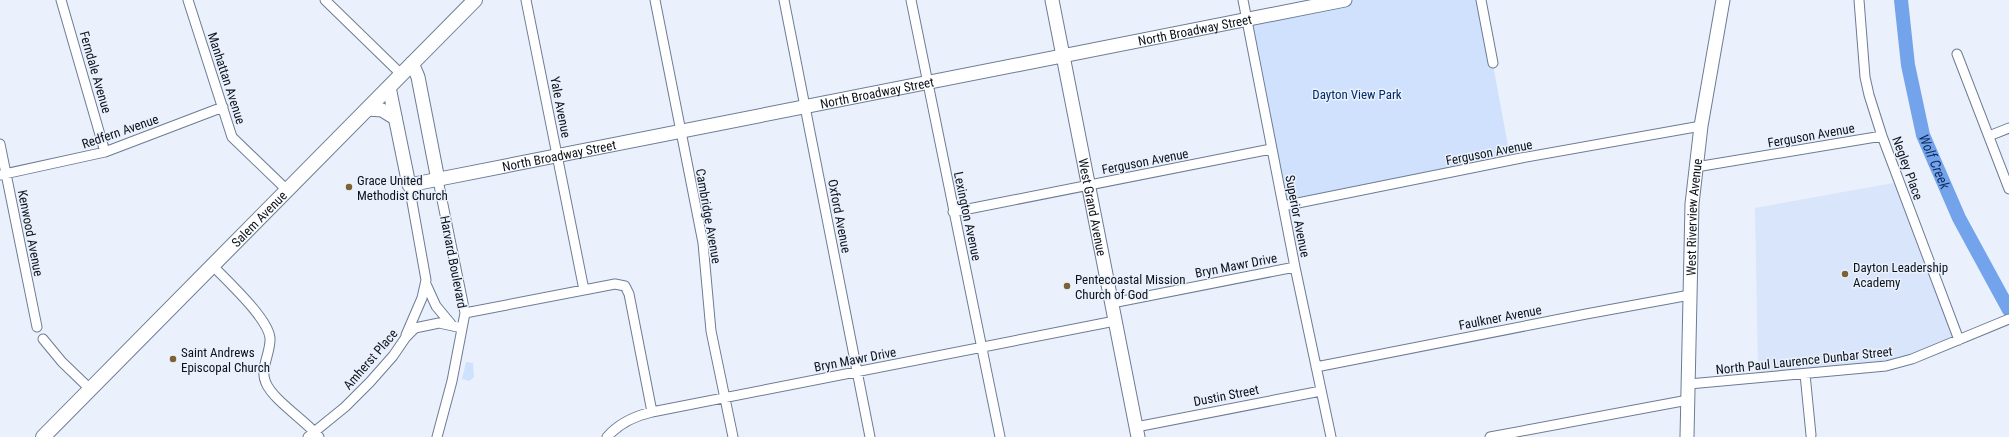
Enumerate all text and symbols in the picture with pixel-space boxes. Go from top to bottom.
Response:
street label: North Broadway Street [1137,12,1253,49]
street label: Ferndale Avenue [77,29,114,115]
street label: Manhattan Avenue [205,30,248,126]
street label: North Broadway Street [819,74,935,112]
street label: Yale Avenue [547,75,574,139]
park label: Dayton View Park [1312,87,1402,102]
street label: Redfern Avenue [80,111,161,152]
street label: Ferguson Avenue [1766,120,1856,151]
water label: Wolf Creek [1916,132,1954,192]
street label: Negley Place [1889,134,1926,202]
street label: North Broadway Street [501,137,618,174]
street label: Ferguson Avenue [1445,137,1534,168]
street label: Ferguson Avenue [1101,146,1190,177]
street label: West Grand Avenue [1075,157,1109,257]
street label: West Riverview Avenue [1683,158,1705,276]
street label: Cambridge Avenue [693,167,724,265]
street label: Lexington Avenue [951,170,984,262]
place label: Grace United Methodist Church [357,173,448,203]
street label: Superior Avenue [1282,174,1313,258]
street label: Oxford Avenue [825,178,854,254]
marker: Grace United Methodist Church [344,182,354,192]
street label: Salem Avenue [228,188,290,250]
street label: Kenwood Avenue [15,189,46,278]
street label: Harvard Boulevard [437,214,470,310]
street label: Bryn Mawr Drive [1194,250,1278,281]
place label: Dayton Leadership Academy [1853,260,1948,290]
marker: Dayton Leadership Academy [1840,269,1850,279]
place label: Pentecoastal Mission Church of God [1075,272,1186,302]
marker: Pentecoastal Mission Church of God [1062,281,1072,291]
street label: Faulkner Avenue [1457,302,1543,333]
street label: Amherst Place [340,326,401,393]
street label: Bryn Mawr Drive [813,344,897,375]
street label: North Paul Laurence Dunbar Street [1715,344,1893,377]
place label: Saint Andrews Episcopal Church [181,345,270,375]
marker: Saint Andrews Episcopal Church [168,354,178,364]
street label: Dustin Street [1192,382,1260,409]

